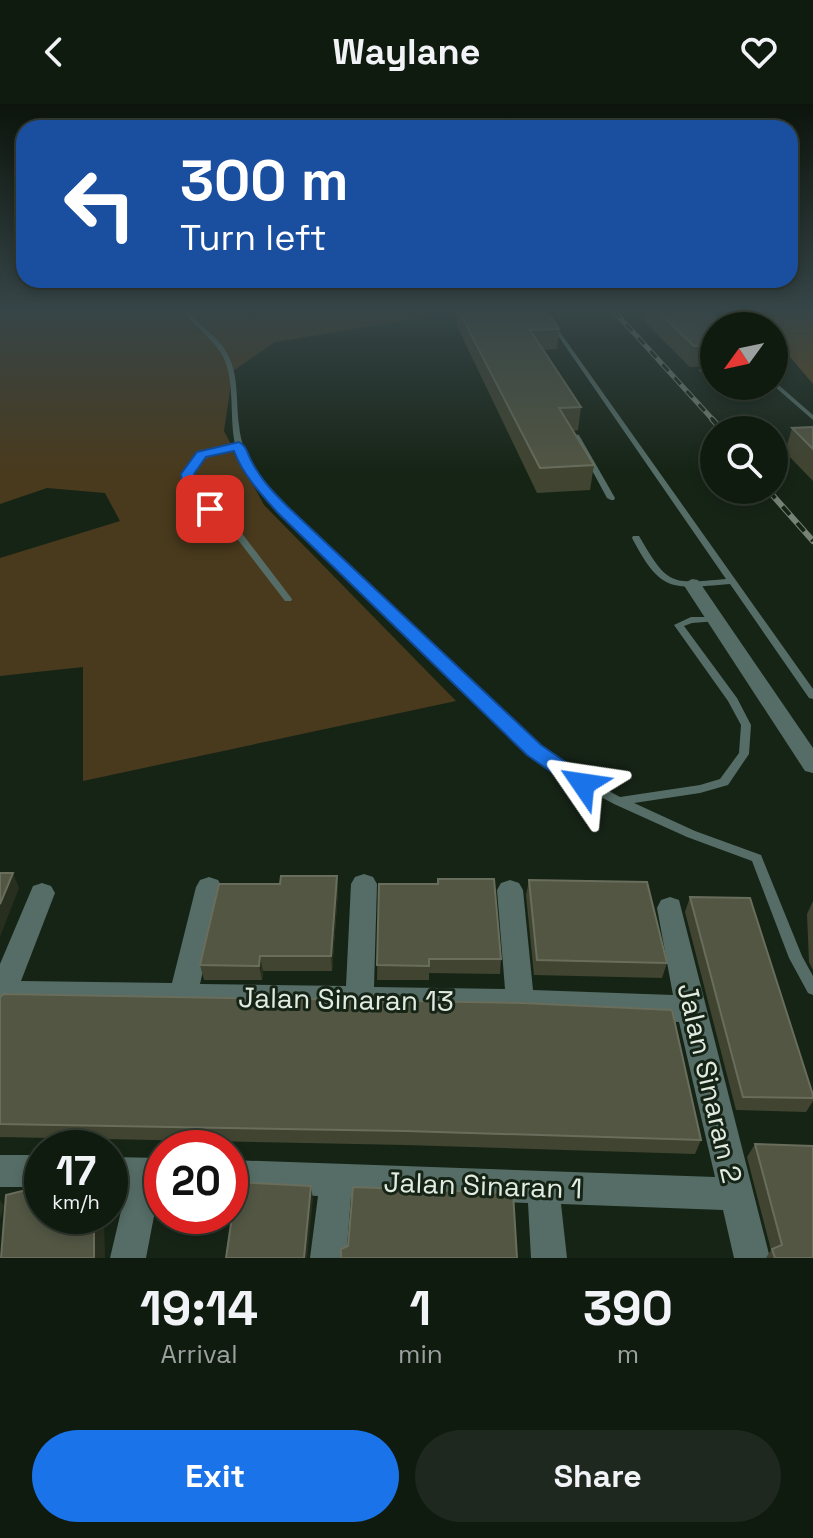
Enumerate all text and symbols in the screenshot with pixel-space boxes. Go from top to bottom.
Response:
text: Waylane [333,29,480,75]
icon: back [32,30,76,74]
icon: heart [737,30,781,74]
text: 300 m [180,145,349,216]
icon: left [48,152,152,256]
text: Turn left [180,215,327,261]
north arrow [700,312,788,400]
map controls [700,312,788,504]
button: search [700,416,788,504]
pin [176,475,244,543]
icon: arrive [188,487,232,531]
position arrow [541,742,625,826]
street label: Jalan Sinaran 13 [238,979,454,1019]
street label: Jalan Sinaran 2 [670,980,750,1186]
speed limit sign: 20 [144,1130,248,1234]
text: 17 [56,1146,96,1197]
street label: Jalan Sinaran 1 [383,1164,583,1206]
text: km/h [52,1189,100,1215]
text: 19:14 [140,1278,258,1339]
text: 1 [410,1278,431,1339]
text: 390 [583,1278,673,1339]
text: Arrival [160,1337,238,1371]
text: min [398,1337,443,1371]
text: m [617,1337,639,1371]
button: Exit [32,1430,399,1522]
button: Share [415,1430,781,1522]

